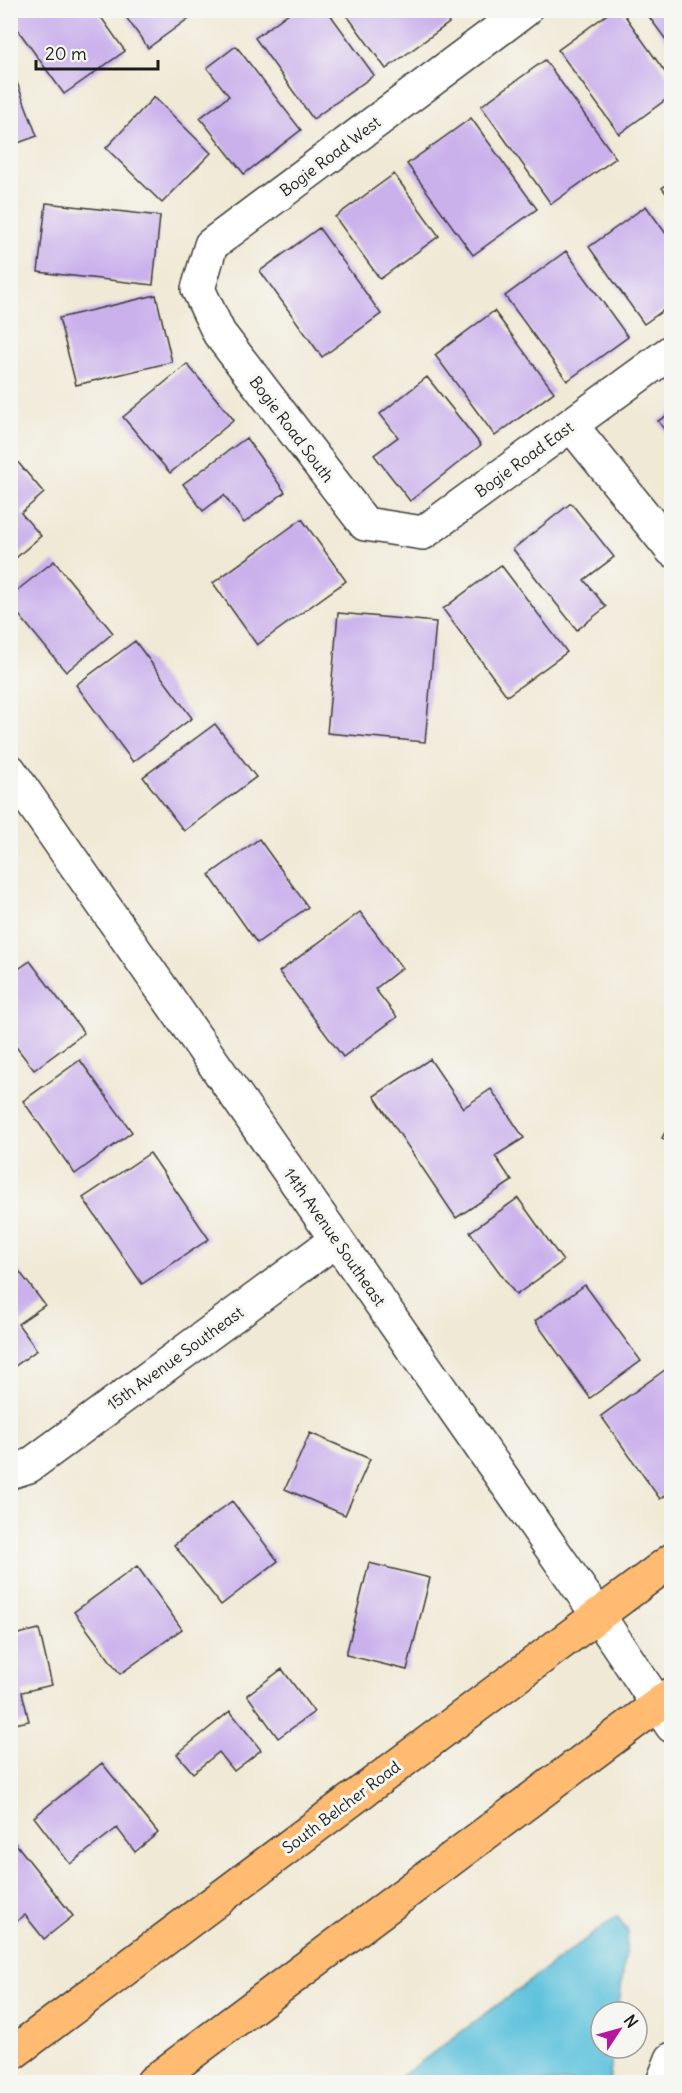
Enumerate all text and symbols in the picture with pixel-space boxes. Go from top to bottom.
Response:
scale bar [36,33,158,71]
text: 20 m [45,42,87,65]
street label: Bogie Road West [276,111,385,200]
street label: Bogie Road South [246,372,338,486]
street label: Bogie Road East [471,416,578,501]
street label: 14th Avenue Southeast [280,1164,391,1310]
street label: 15th Avenue Southeast [103,1301,248,1414]
street label: South Belcher Road [278,1756,404,1858]
north arrow [589,2000,649,2060]
text: N [620,2011,642,2032]

